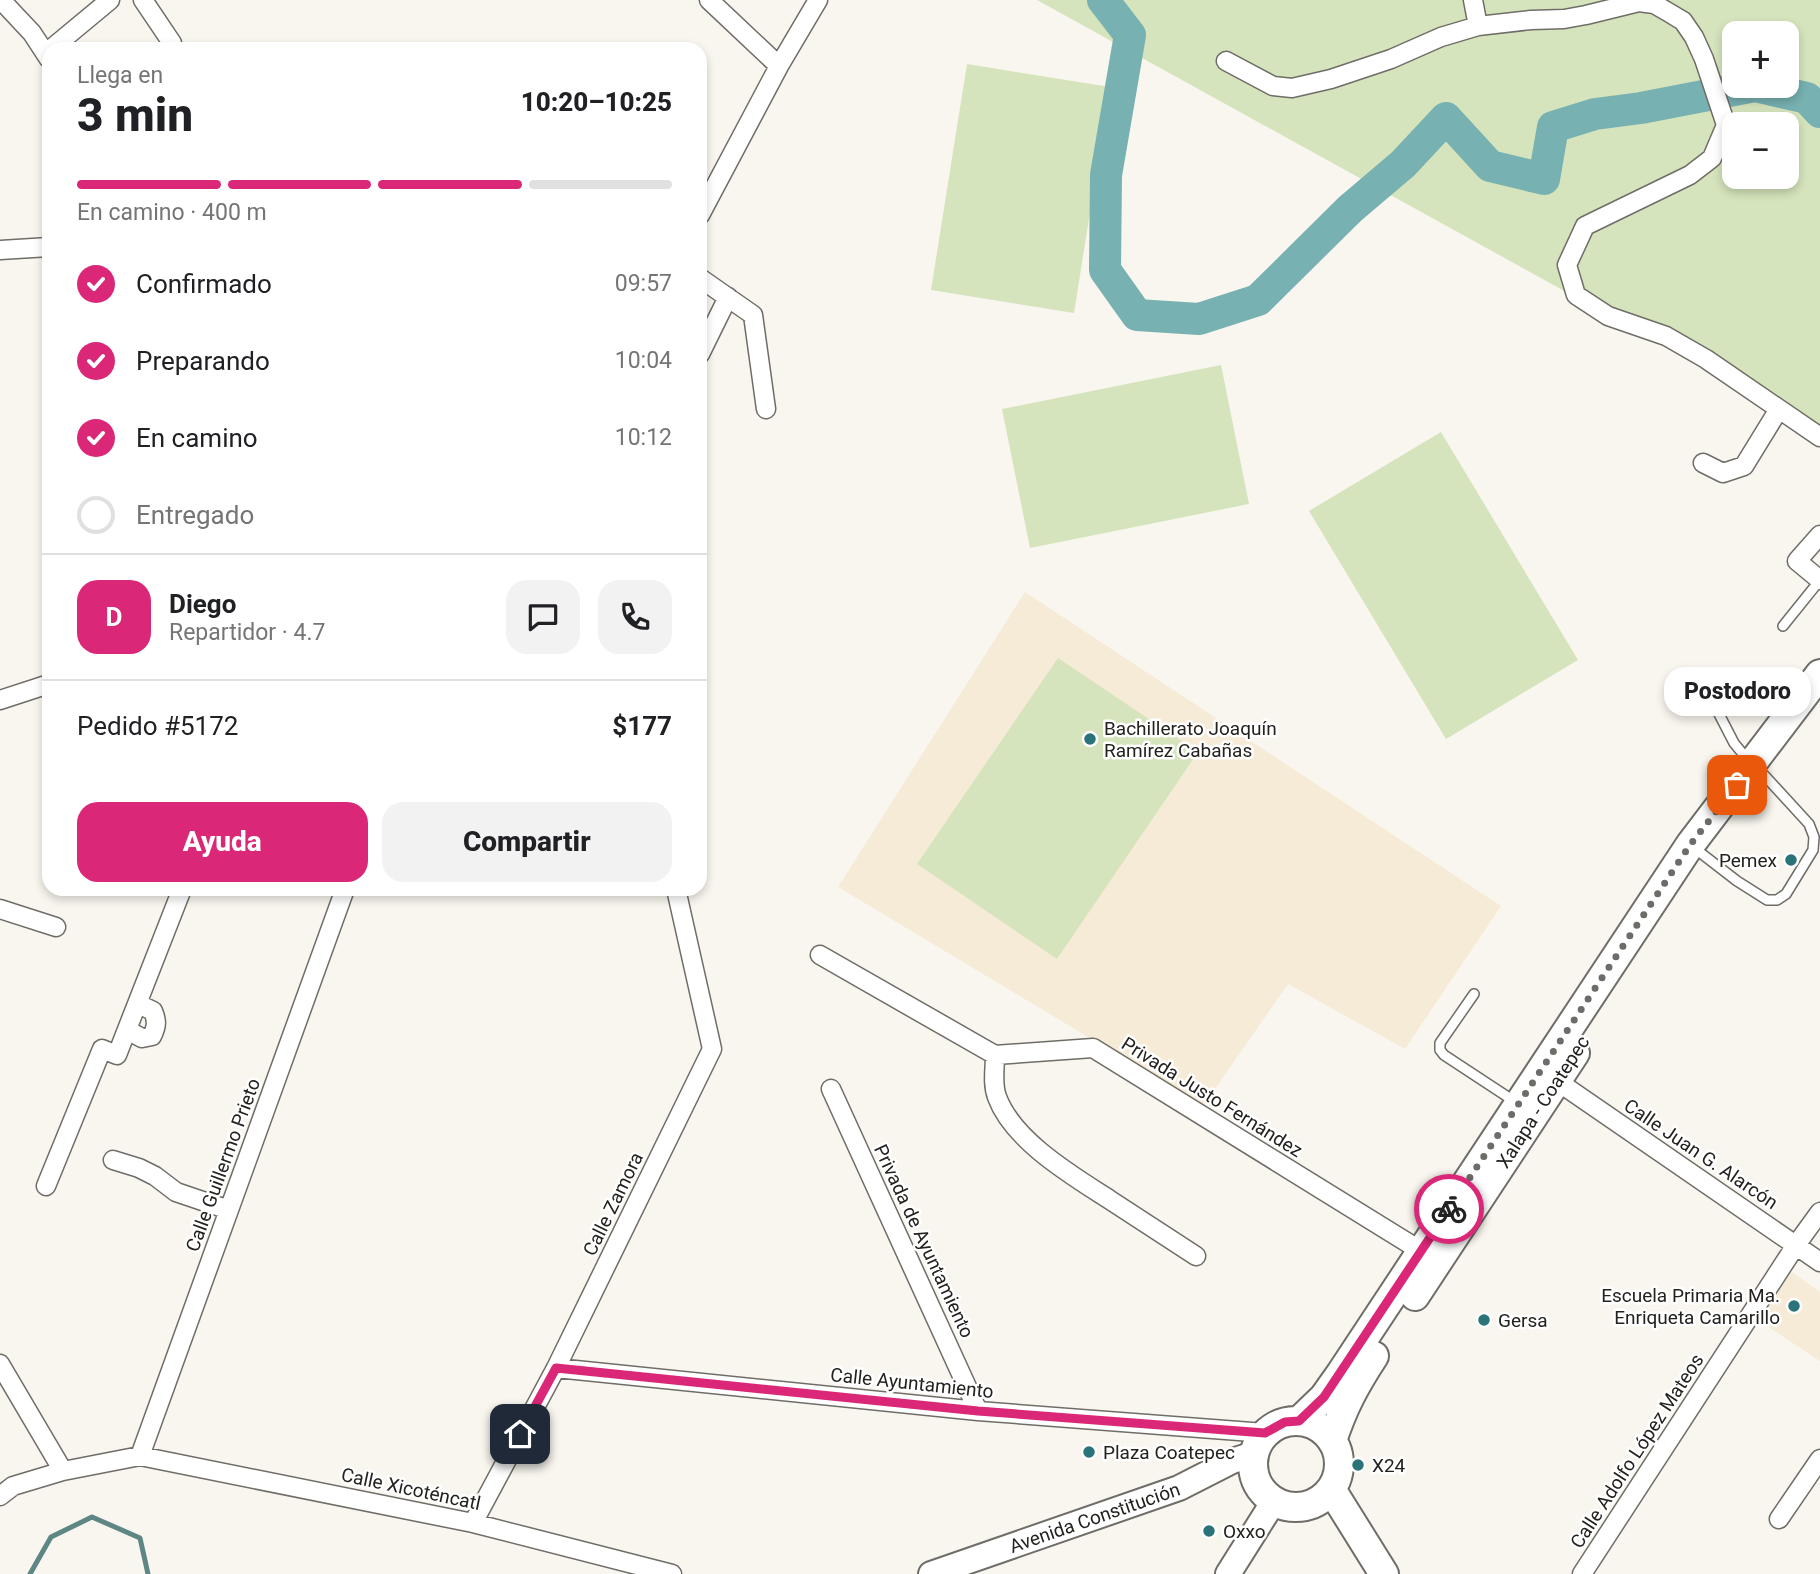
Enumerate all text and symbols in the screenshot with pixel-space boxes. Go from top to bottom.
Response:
map controls [1722,21,1799,189]
button: + [1722,21,1799,98]
text: Llega en [77,62,163,89]
text: 10:20–10:25 [521,87,672,117]
text: 3 min [77,88,193,142]
button: − [1722,112,1799,189]
text: En camino · 400 m [77,199,267,226]
icon: check [77,265,115,303]
text: Confirmado [136,269,272,299]
text: 09:57 [615,270,672,297]
icon: check [77,342,115,380]
text: Preparando [136,346,270,376]
text: 10:04 [615,347,672,374]
icon: check [77,419,115,457]
text: En camino [136,423,258,453]
text: 10:12 [615,424,672,451]
text: Entregado [136,500,254,530]
button: chat [506,580,580,654]
button: phone [598,580,672,654]
text: Diego [169,589,236,619]
text: D [106,602,122,632]
text: Repartidor · 4.7 [169,619,326,646]
callout: Postodoro [1664,666,1810,715]
text: Postodoro [1684,678,1791,705]
text: Pedido #5172 [77,711,238,741]
text: $177 [612,711,672,741]
place label: Bachillerato Joaquín Ramírez Cabañas [1104,717,1277,762]
marker: Bachillerato Joaquín Ramírez Cabañas [1082,731,1098,747]
pin [1707,755,1767,815]
icon: bag [1718,766,1756,804]
button: Ayuda [77,802,368,882]
button: Compartir [382,802,672,882]
place label: Pemex [1719,849,1778,872]
marker: Pemex [1783,852,1799,868]
street label: Xalapa - Coatepec [1492,1031,1594,1173]
street label: Privada Justo Fernández [1117,1032,1307,1162]
street label: Calle Guillermo Prieto [181,1075,265,1255]
street label: Calle Juan G. Alarcón [1620,1094,1782,1214]
street label: Privada de Ayuntamiento [869,1141,979,1341]
street label: Calle Zamora [578,1148,648,1260]
courier [1414,1174,1484,1244]
icon: bike [1430,1190,1468,1228]
place label: Escuela Primaria Ma. Enriqueta Camarillo [1601,1284,1780,1329]
marker: Escuela Primaria Ma. Enriqueta Camarillo [1786,1298,1802,1314]
place label: Gersa [1498,1309,1548,1332]
marker: Gersa [1476,1312,1492,1328]
street label: Calle Adolfo López Mateos [1565,1349,1709,1553]
street label: Calle Ayuntamiento [829,1363,995,1403]
pin [490,1404,550,1464]
icon: home [501,1415,539,1453]
place label: Plaza Coatepec [1103,1441,1235,1464]
marker: Plaza Coatepec [1081,1444,1097,1460]
place label: X24 [1372,1454,1406,1477]
marker: X24 [1350,1457,1366,1473]
street label: Calle Xicoténcatl [339,1463,483,1515]
street label: Avenida Constitución [1006,1477,1183,1558]
place label: Oxxo [1223,1520,1266,1543]
marker: Oxxo [1201,1523,1217,1539]

